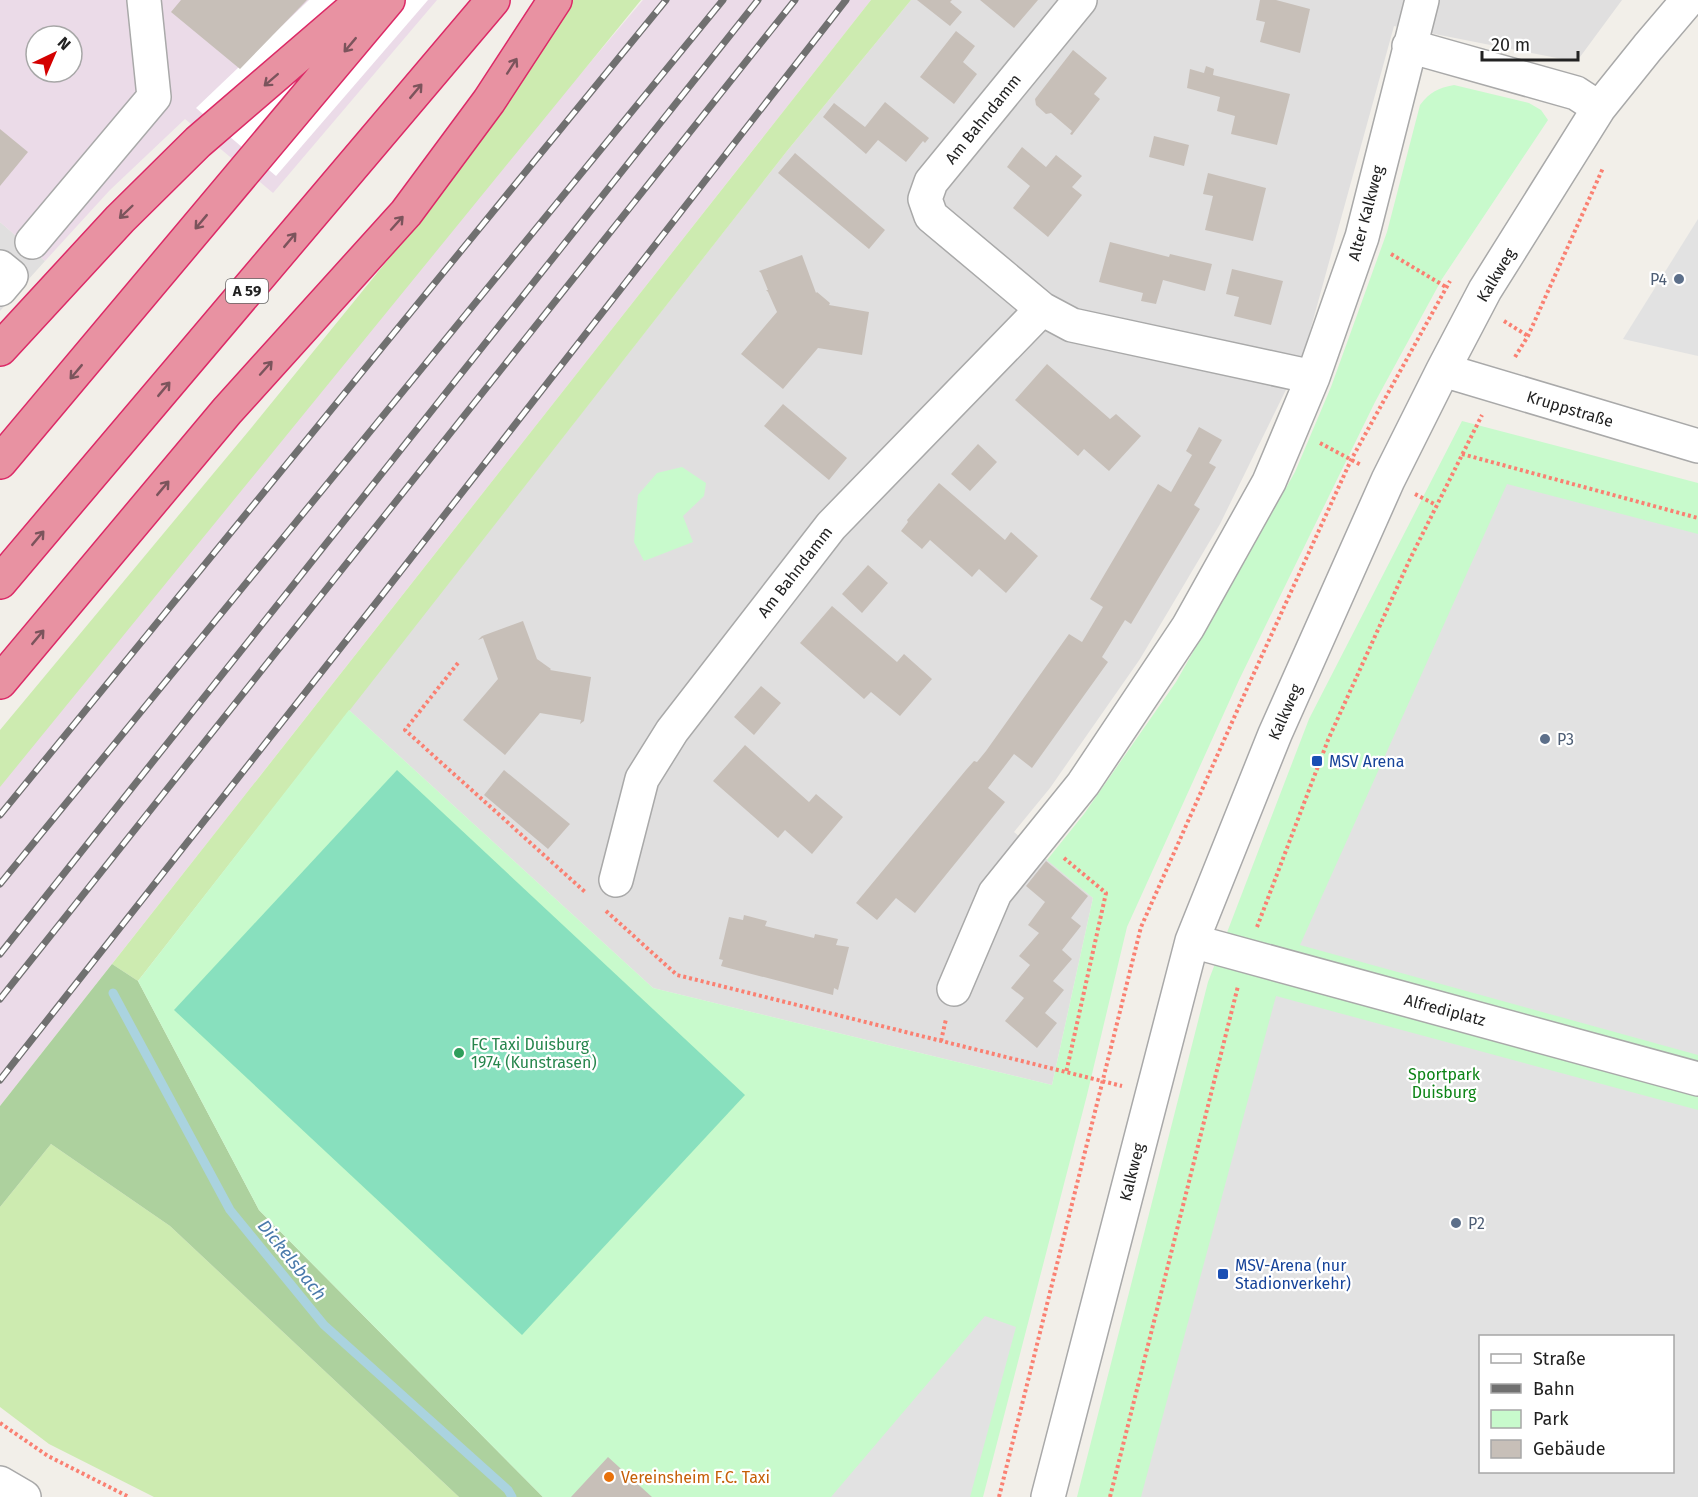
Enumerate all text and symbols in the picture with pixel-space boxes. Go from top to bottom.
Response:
north arrow [24,24,84,84]
scale bar [1482,24,1578,62]
text: N [54,33,74,54]
text: 20 m [1491,34,1530,56]
one-way arrow [343,37,357,52]
one-way arrow [506,58,518,75]
street label: Am Bahndamm [941,70,1025,168]
one-way arrow [263,73,279,86]
one-way arrow [409,84,423,99]
street label: Alter Kalkweg [1344,163,1388,263]
one-way arrow [119,205,134,220]
one-way arrow [194,214,208,229]
one-way arrow [390,216,404,231]
one-way arrow [283,233,297,248]
street label: Kalkweg [1473,244,1520,305]
place label: P4 [1650,270,1667,289]
marker: P4 [1672,272,1686,286]
road number: A 59 [226,279,268,303]
one-way arrow [259,361,273,376]
one-way arrow [69,363,82,379]
one-way arrow [157,382,171,397]
street label: Kruppstraße [1524,387,1616,431]
one-way arrow [156,481,170,496]
street label: Am Bahndamm [754,523,836,621]
one-way arrow [31,531,45,546]
one-way arrow [31,629,44,645]
street label: Kalkweg [1264,680,1306,743]
place label: P3 [1557,730,1574,749]
marker: P3 [1538,732,1552,746]
place label: MSV Arena [1329,752,1404,771]
marker: MSV Arena [1310,754,1324,768]
street label: Alfrediplatz [1402,990,1488,1030]
place label: FC Taxi Duisburg 1974 (Kunstrasen) [471,1035,597,1072]
marker: FC Taxi Duisburg 1974 (Kunstrasen) [452,1046,466,1060]
park label: Sportpark Duisburg [1408,1065,1481,1102]
street label: Kalkweg [1116,1140,1149,1203]
place label: P2 [1468,1214,1485,1233]
water label: Dickelsbach [253,1215,331,1305]
marker: P2 [1449,1216,1463,1230]
place label: MSV-Arena (nur Stadionverkehr) [1235,1256,1351,1293]
marker: MSV-Arena (nur Stadionverkehr) [1216,1267,1230,1281]
legend [1479,1335,1674,1473]
text: Straße [1533,1348,1586,1370]
text: Bahn [1533,1378,1575,1400]
text: Park [1533,1408,1569,1430]
text: Gebäude [1533,1438,1606,1460]
place label: Vereinsheim F.C. Taxi [621,1468,770,1487]
marker: Vereinsheim F.C. Taxi [602,1470,616,1484]

